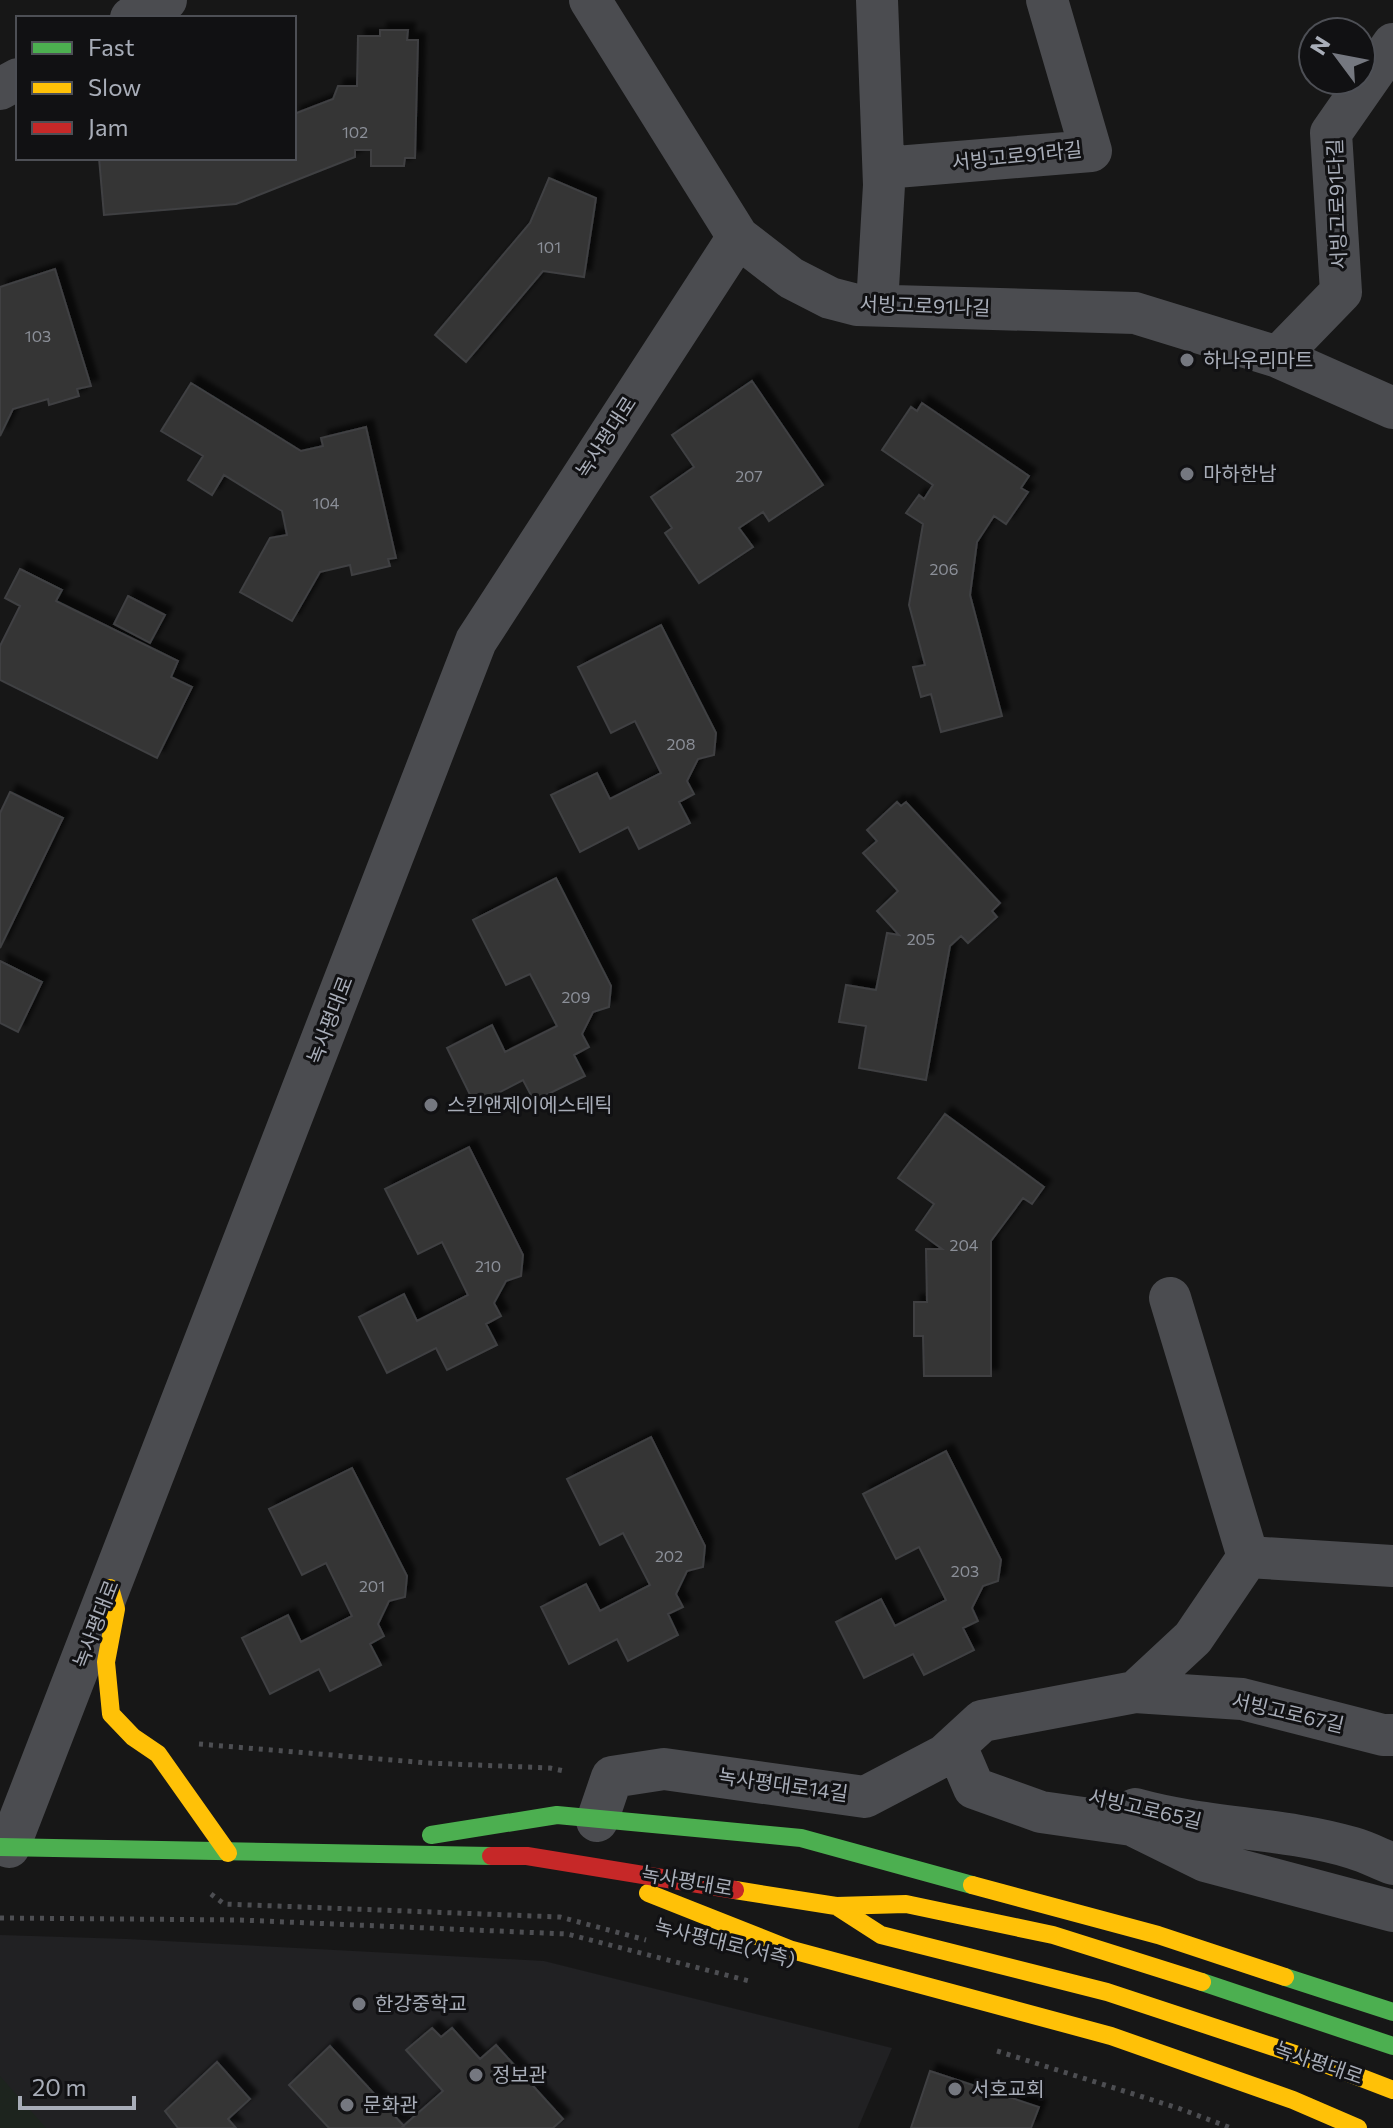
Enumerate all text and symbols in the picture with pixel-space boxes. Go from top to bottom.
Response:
legend [16,16,296,160]
north arrow [1297,16,1377,96]
text: N [1304,31,1335,59]
text: Fast [88,32,135,61]
text: Slow [88,72,141,101]
text: Jam [88,112,128,141]
house number: 102 [342,122,368,141]
street label: 서빙고로91라길 [950,136,1083,174]
street label: 서빙고로91다길 [1322,138,1350,270]
house number: 101 [537,237,561,256]
street label: 서빙고로91나길 [859,291,991,319]
house number: 103 [25,326,51,345]
place label: 하나우리마트 [1203,347,1313,371]
marker: 하나우리마트 [1178,351,1196,369]
street label: 녹사평대로 [570,391,640,482]
place label: 마하한남 [1203,461,1277,485]
marker: 마하한남 [1178,465,1196,483]
house number: 207 [735,466,763,485]
house number: 104 [313,493,340,512]
house number: 206 [930,559,958,578]
house number: 208 [667,734,695,753]
house number: 205 [907,929,935,948]
street label: 녹사평대로 [301,972,357,1067]
house number: 209 [562,987,590,1006]
place label: 스킨앤제이에스테틱 [447,1092,613,1116]
marker: 스킨앤제이에스테틱 [422,1096,440,1114]
house number: 204 [950,1235,979,1254]
house number: 210 [475,1256,501,1275]
house number: 202 [655,1546,683,1565]
house number: 203 [951,1561,979,1580]
street label: 녹사평대로 [67,1576,123,1671]
house number: 201 [359,1576,385,1595]
street label: 서빙고로67길 [1230,1687,1347,1737]
street label: 녹사평대로14길 [717,1763,850,1805]
street label: 서빙고로65길 [1086,1783,1204,1833]
street label: 녹사평대로 [640,1860,735,1900]
street label: 녹사평대로(서측) [652,1913,798,1971]
place label: 한강중학교 [375,1991,467,2015]
marker: 한강중학교 [350,1995,368,2013]
street label: 녹사평대로 [1272,2036,1367,2088]
scale bar [20,2060,134,2110]
place label: 정보관 [492,2062,547,2086]
marker: 정보관 [467,2066,485,2084]
text: 20 m [32,2072,86,2101]
place label: 서호교회 [971,2076,1045,2100]
marker: 서호교회 [946,2080,964,2098]
place label: 문화관 [363,2092,418,2116]
marker: 문화관 [338,2096,356,2114]

